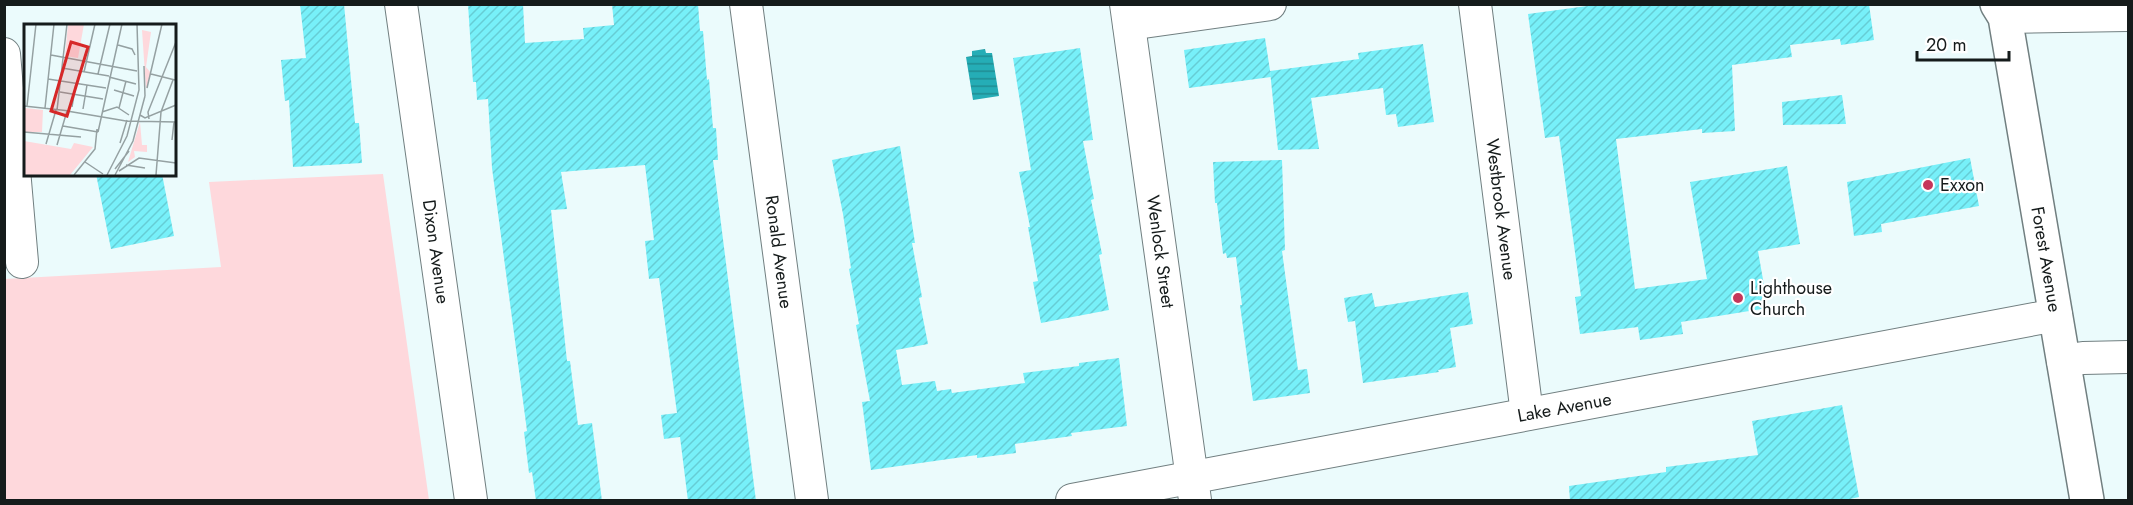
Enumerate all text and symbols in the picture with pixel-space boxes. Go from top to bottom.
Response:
inset map [24,24,176,176]
scale bar [1917,24,2008,62]
text: 20 m [1926,32,1966,58]
street label: Westbrook Avenue [1479,137,1523,282]
place label: Exxon [1940,172,1985,198]
marker: Exxon [1921,178,1935,192]
street label: Wenlock Street [1140,193,1181,311]
street label: Ronald Avenue [759,194,799,310]
street label: Dixon Avenue [416,198,456,305]
street label: Forest Avenue [2024,205,2068,314]
place label: Lighthouse Church [1750,275,1832,322]
marker: Lighthouse Church [1731,291,1745,305]
street label: Lake Avenue [1515,386,1614,429]

